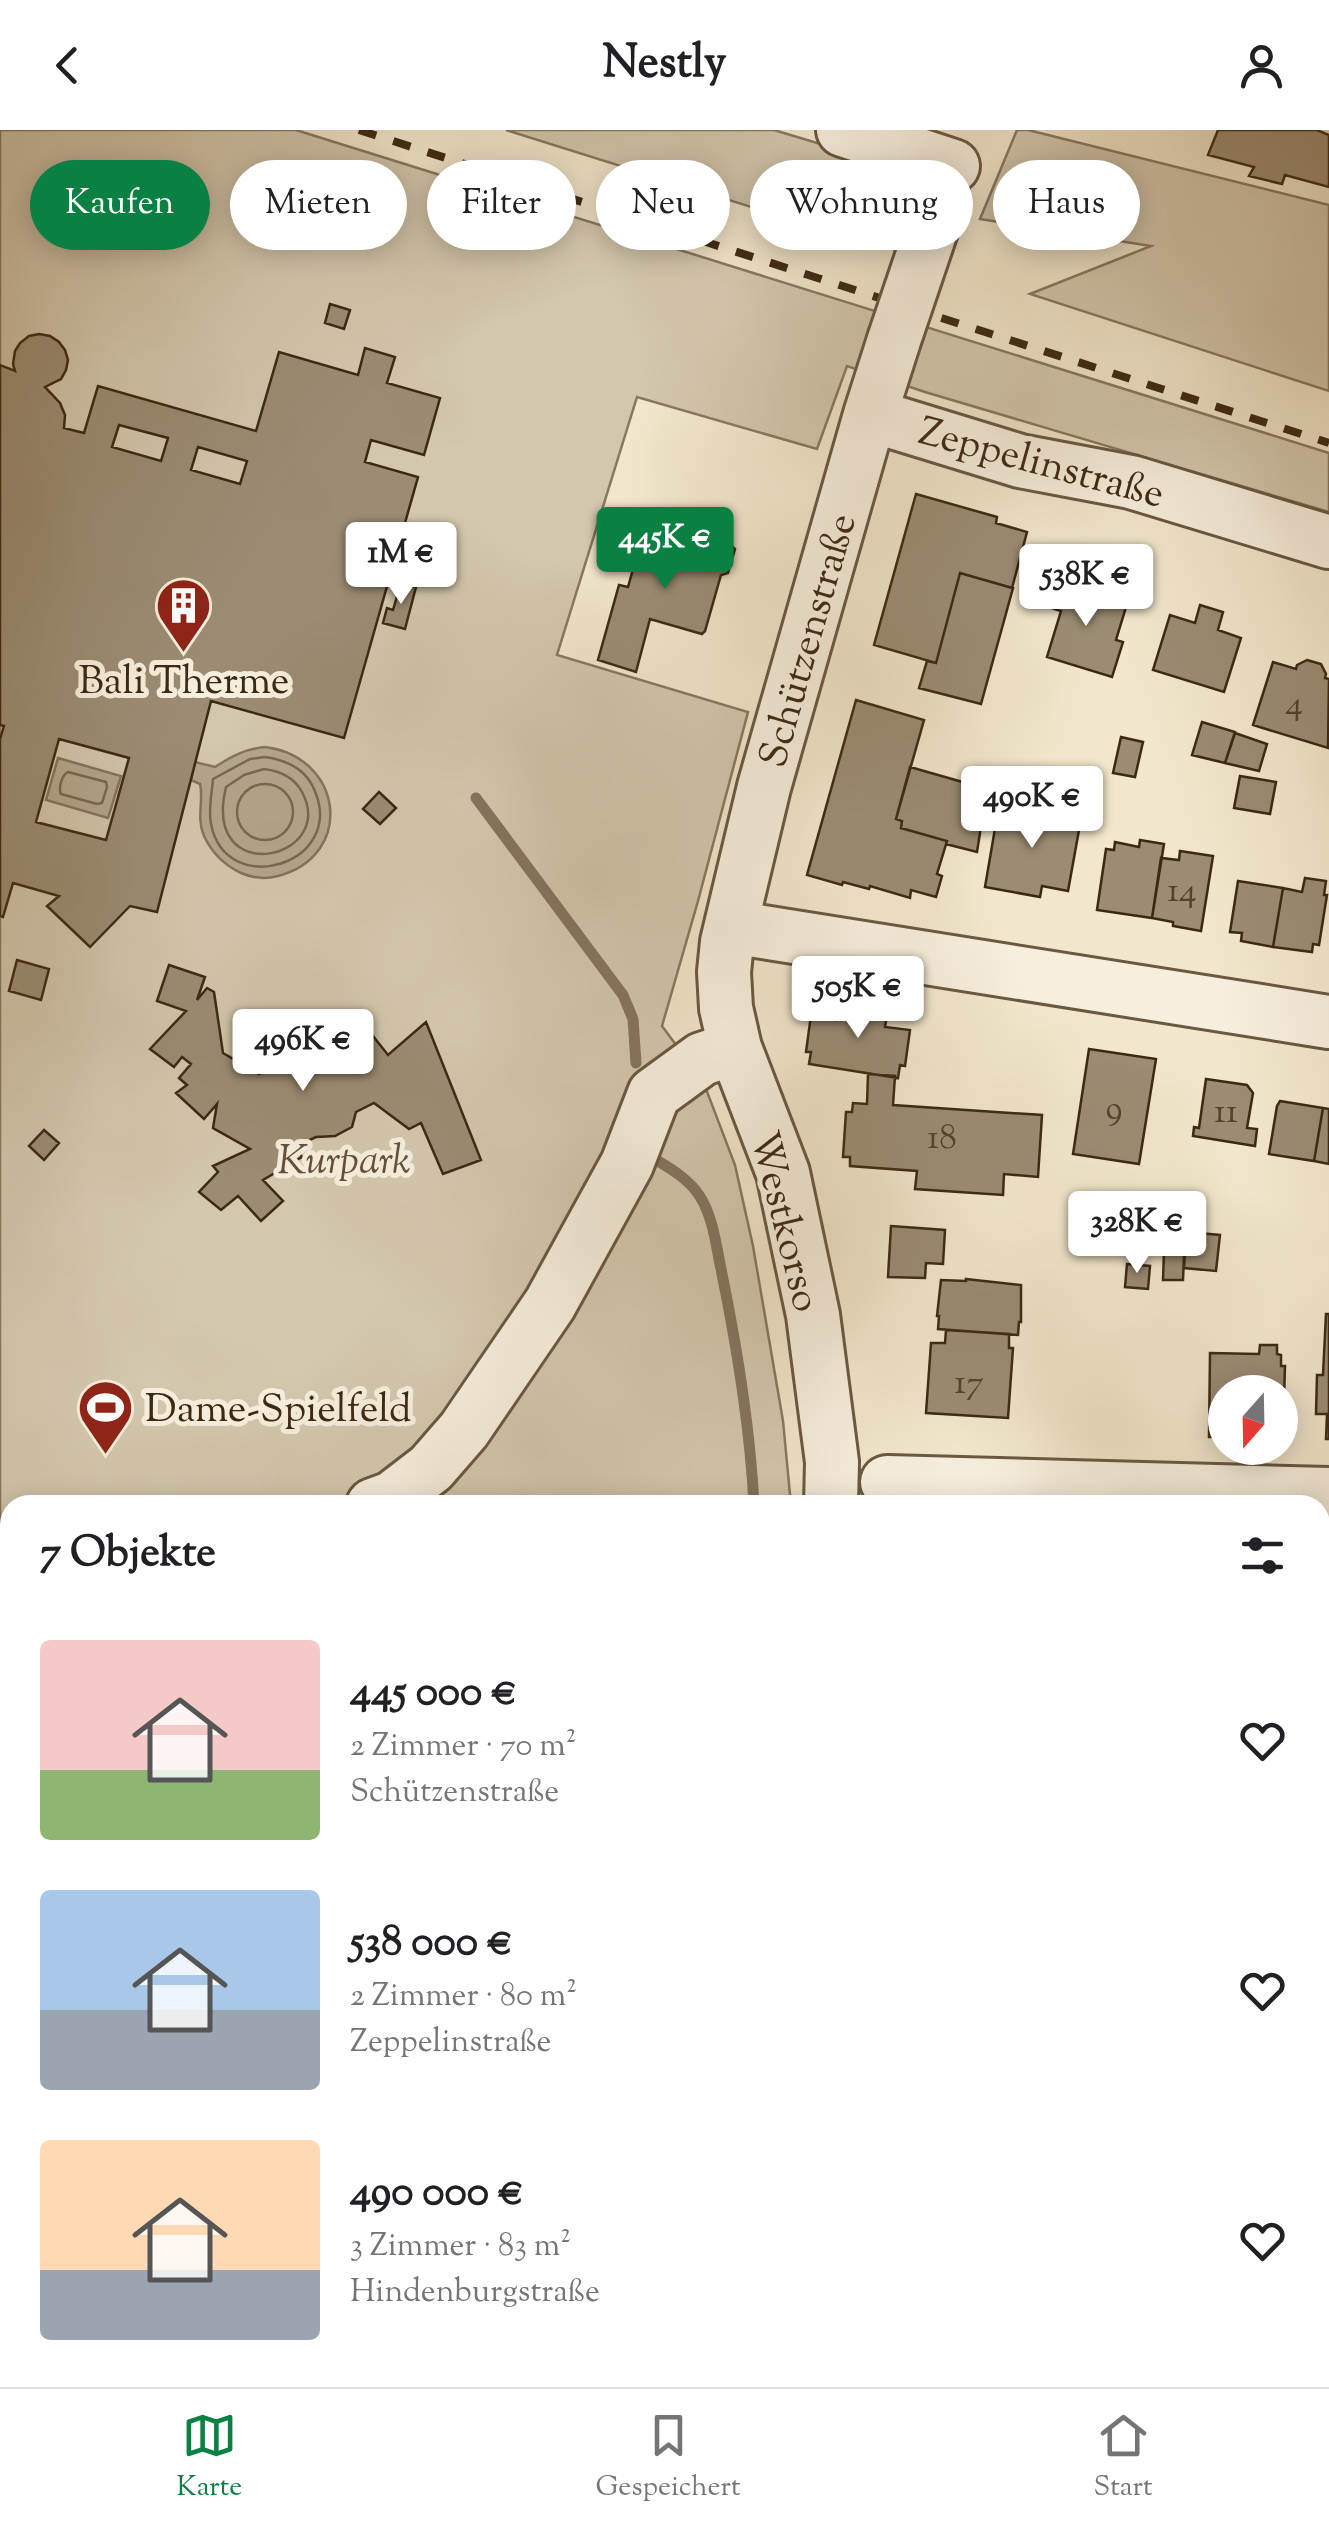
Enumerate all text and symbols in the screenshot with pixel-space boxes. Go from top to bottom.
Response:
text: Nestly [603,33,726,98]
icon: back [40,38,95,93]
icon: person [1234,38,1289,93]
chip: Kaufen [30,160,210,250]
chip: Mieten [230,160,407,250]
chip: Filter [427,160,576,250]
chip: Neu [596,160,730,250]
chip: Wohnung [750,160,973,250]
chip: Haus [993,160,1140,250]
street label: Zeppelinstraße [912,405,1170,525]
pin: 445K € [584,507,746,592]
street label: Schützenstraße [747,508,874,775]
text: 445K € [619,516,711,562]
pin: 1M € [342,522,460,607]
text: 1M € [368,531,434,577]
pin: 538K € [1005,544,1167,629]
text: 538K € [1041,553,1131,599]
building icon: Bali Therme [154,575,214,654]
place label: Bali Therme [79,655,289,712]
house number: 4 [1285,680,1303,731]
pin: 490K € [951,766,1113,851]
text: 490K € [983,775,1081,821]
house number: 14 [1167,867,1197,918]
pin: 505K € [777,956,939,1041]
text: 505K € [814,965,902,1011]
pin: 496K € [222,1009,384,1094]
text: 496K € [255,1018,351,1064]
house number: 9 [1105,1085,1123,1136]
house number: 11 [1214,1088,1238,1139]
house number: 18 [927,1114,957,1165]
street label: Westkorso [733,1126,833,1318]
park label: Kurpark [278,1135,410,1192]
pin: 328K € [1056,1191,1218,1276]
text: 328K € [1090,1200,1184,1246]
house number: 17 [954,1359,984,1410]
north arrow [1208,1375,1298,1465]
map controls [1208,1375,1298,1465]
sports icon: Dame-Spielfeld [76,1377,136,1456]
place label: Dame-Spielfeld [145,1383,412,1440]
text: 7 Objekte [40,1525,216,1585]
icon: filters [1235,1528,1290,1583]
text: 445 000 € [350,1664,517,1724]
icon: home [120,1680,240,1800]
icon: heart [1235,1713,1290,1768]
text: 2 Zimmer · 70 m² [350,1724,577,1770]
text: Schützenstraße [350,1770,559,1816]
text: 538 000 € [350,1914,513,1974]
icon: home [120,1930,240,2050]
icon: heart [1235,1963,1290,2018]
text: 2 Zimmer · 80 m² [350,1974,577,2020]
text: Zeppelinstraße [350,2020,552,2066]
text: 490 000 € [350,2164,524,2224]
icon: home [120,2180,240,2300]
icon: heart [1235,2213,1290,2268]
text: 3 Zimmer · 83 m² [350,2224,571,2270]
text: Hindenburgstraße [350,2270,600,2316]
tab: Karte [177,2408,242,2508]
tab: Gespeichert [595,2408,741,2508]
tab: Start [1094,2408,1152,2508]

